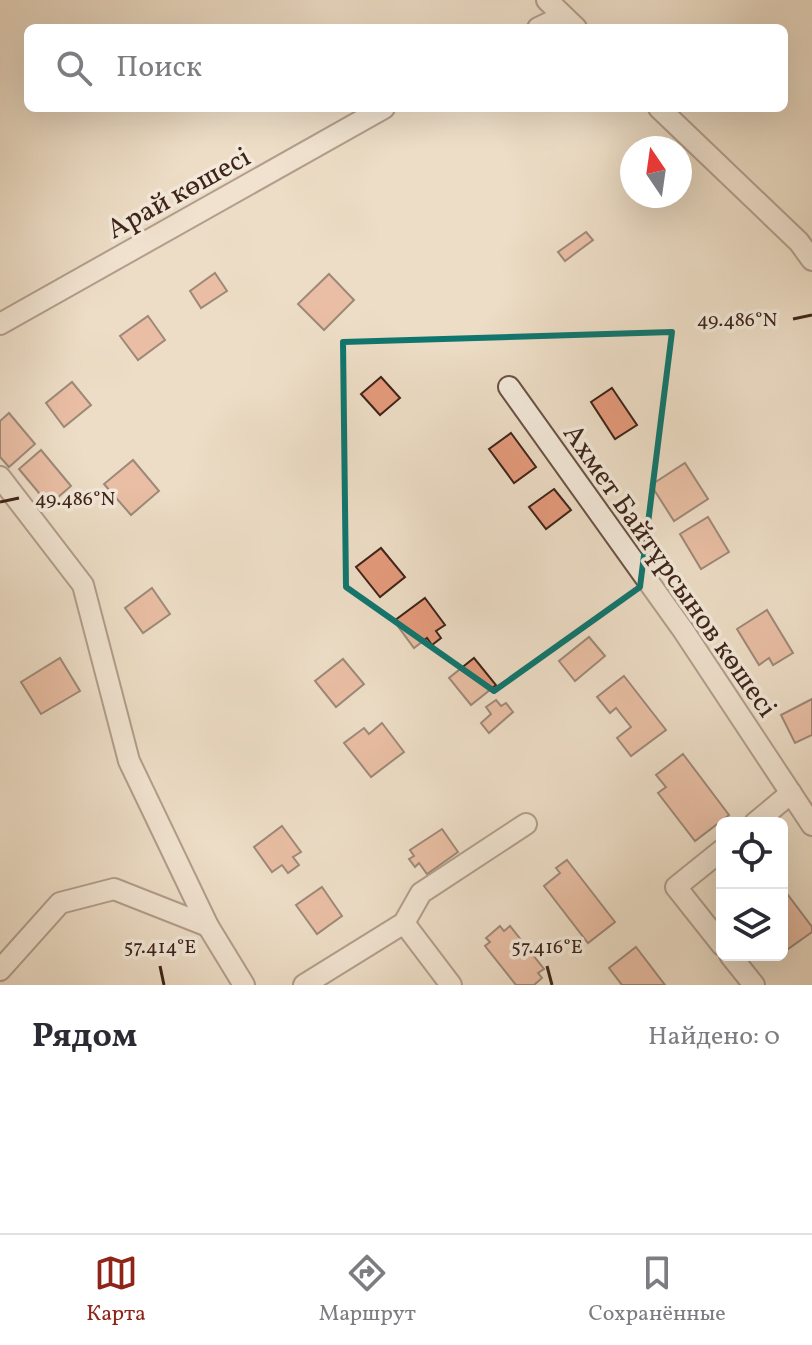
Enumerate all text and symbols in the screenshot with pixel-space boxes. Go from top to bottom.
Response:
search box [24,24,788,112]
icon: search [52,46,96,90]
text: Поиск [116,47,202,89]
north arrow [620,136,692,208]
street label: Арай көшесі [100,139,258,250]
text: 49.486°N [697,307,777,335]
street label: Ахмет Байтұрсынов көшесі [553,417,785,726]
text: 49.486°N [35,486,115,514]
map controls [716,817,788,961]
button: locate [716,817,788,889]
button: layers [716,889,788,961]
text: 57.414°E [124,934,196,962]
text: 57.416°E [511,934,583,962]
text: Рядом [32,1014,137,1061]
text: Найдено: 0 [648,1019,780,1055]
tab: Карта [86,1251,146,1330]
tab: Маршрут [319,1251,416,1330]
tab: Сохранённые [588,1251,726,1330]

